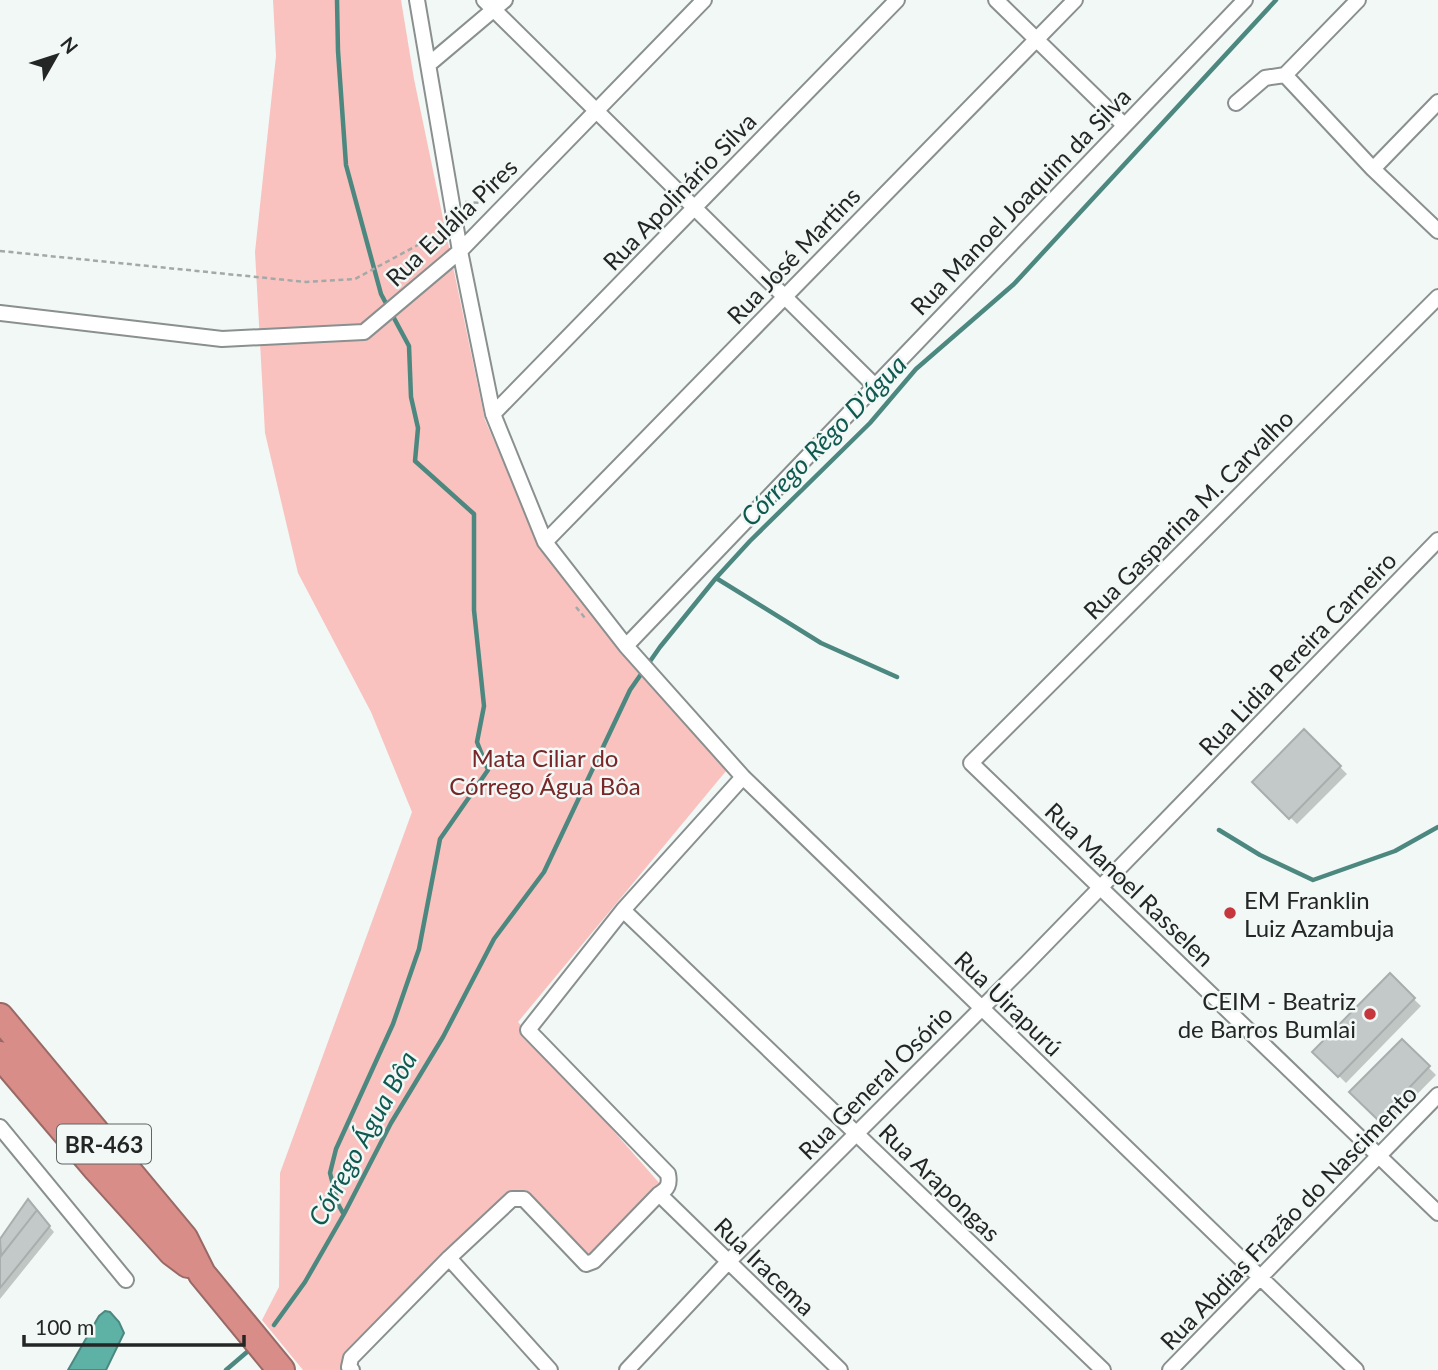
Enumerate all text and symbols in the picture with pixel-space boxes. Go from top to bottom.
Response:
north arrow [21,21,91,91]
text: N [56,32,83,58]
street label: Rua Manoel Joaquim da Silva [904,81,1136,321]
street label: Rua Apolinário Silva [596,106,762,276]
street label: Rua Eulália Pires [379,152,523,292]
street label: Rua José Martins [720,181,866,329]
water label: Córrego Rêgo D'água [733,348,913,532]
street label: Rua Gasparina M. Carvalho [1077,403,1299,625]
street label: Rua Lidia Pereira Carneiro [1192,545,1402,761]
park label: Mata Ciliar do Córrego Água Bôa [449,743,641,800]
street label: Rua Manoel Rasselen [1040,796,1220,972]
place label: EM Franklin Luiz Azambuja [1244,885,1394,942]
marker: EM Franklin Luiz Azambuja [1222,905,1238,921]
street label: Rua Uirapurú [949,944,1069,1062]
place label: CEIM - Beatriz de Barros Bumlai [1178,986,1356,1043]
street label: Rua General Osório [792,999,958,1165]
marker: CEIM - Beatriz de Barros Bumlai [1362,1006,1378,1022]
water label: Córrego Água Bôa [301,1045,423,1231]
street label: Rua Abdias Frazão do Nascimento [1154,1079,1422,1355]
street label: Rua Arapongas [873,1117,1007,1247]
road number: BR-463 [57,1124,151,1163]
street label: Rua Iracema [709,1211,821,1321]
scale bar [24,1304,245,1348]
text: 100 m [35,1314,94,1339]

